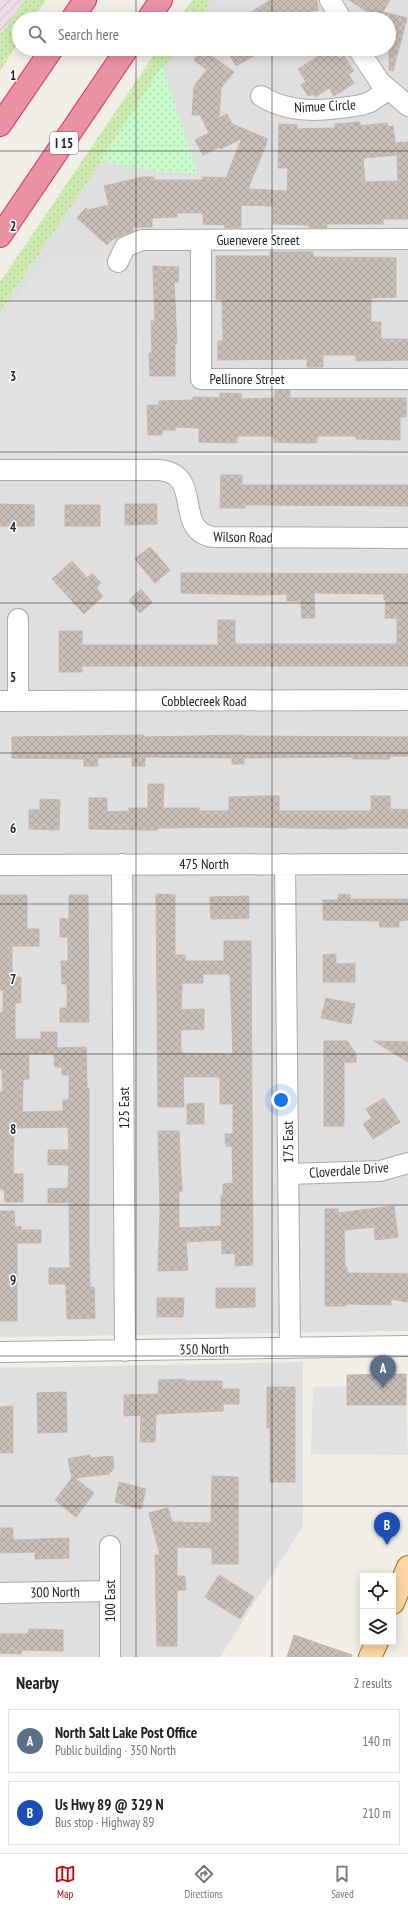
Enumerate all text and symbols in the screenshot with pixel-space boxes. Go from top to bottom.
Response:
search box [12,12,396,56]
icon: search [26,23,48,45]
text: Search here [58,25,119,44]
text: 1 [10,67,16,84]
street label: Nimue Circle [294,95,357,117]
road number: I 15 [50,132,78,154]
text: 2 [10,218,16,235]
street label: Guenevere Street [216,231,300,249]
text: 3 [10,368,16,385]
street label: Pellinore Street [209,370,285,388]
text: 4 [10,519,17,536]
street label: Wilson Road [213,527,273,547]
text: 5 [10,669,16,686]
street label: Cobblecreek Road [161,692,247,710]
text: 6 [10,820,16,837]
street label: 475 North [179,855,229,873]
text: 7 [10,971,16,988]
street label: 125 East [115,1087,133,1129]
your location [271,1090,291,1110]
text: 8 [10,1121,16,1138]
street label: 175 East [279,1121,297,1163]
street label: Cloverdale Drive [309,1158,390,1182]
text: 9 [10,1272,16,1289]
street label: 350 North [179,1340,229,1358]
pin: A [370,1355,396,1388]
pin: B [374,1512,400,1545]
map controls [360,1573,396,1645]
button: locate [360,1573,396,1609]
street label: 100 East [101,1580,119,1622]
street label: 300 North [30,1583,80,1601]
button: layers [360,1609,396,1645]
text: Nearby [16,1672,59,1694]
text: 2 results [353,1675,392,1692]
text: North Salt Lake Post Office [55,1723,197,1742]
text: A [27,1733,33,1750]
text: 140 m [362,1733,391,1750]
text: Public building · 350 North [55,1742,176,1759]
text: Us Hwy 89 @ 329 N [55,1795,164,1814]
text: B [27,1805,33,1822]
text: 210 m [362,1805,391,1822]
text: Bus stop · Highway 89 [55,1814,154,1831]
tab: Map [54,1863,76,1901]
tab: Directions [185,1863,223,1901]
tab: Saved [331,1863,354,1901]

